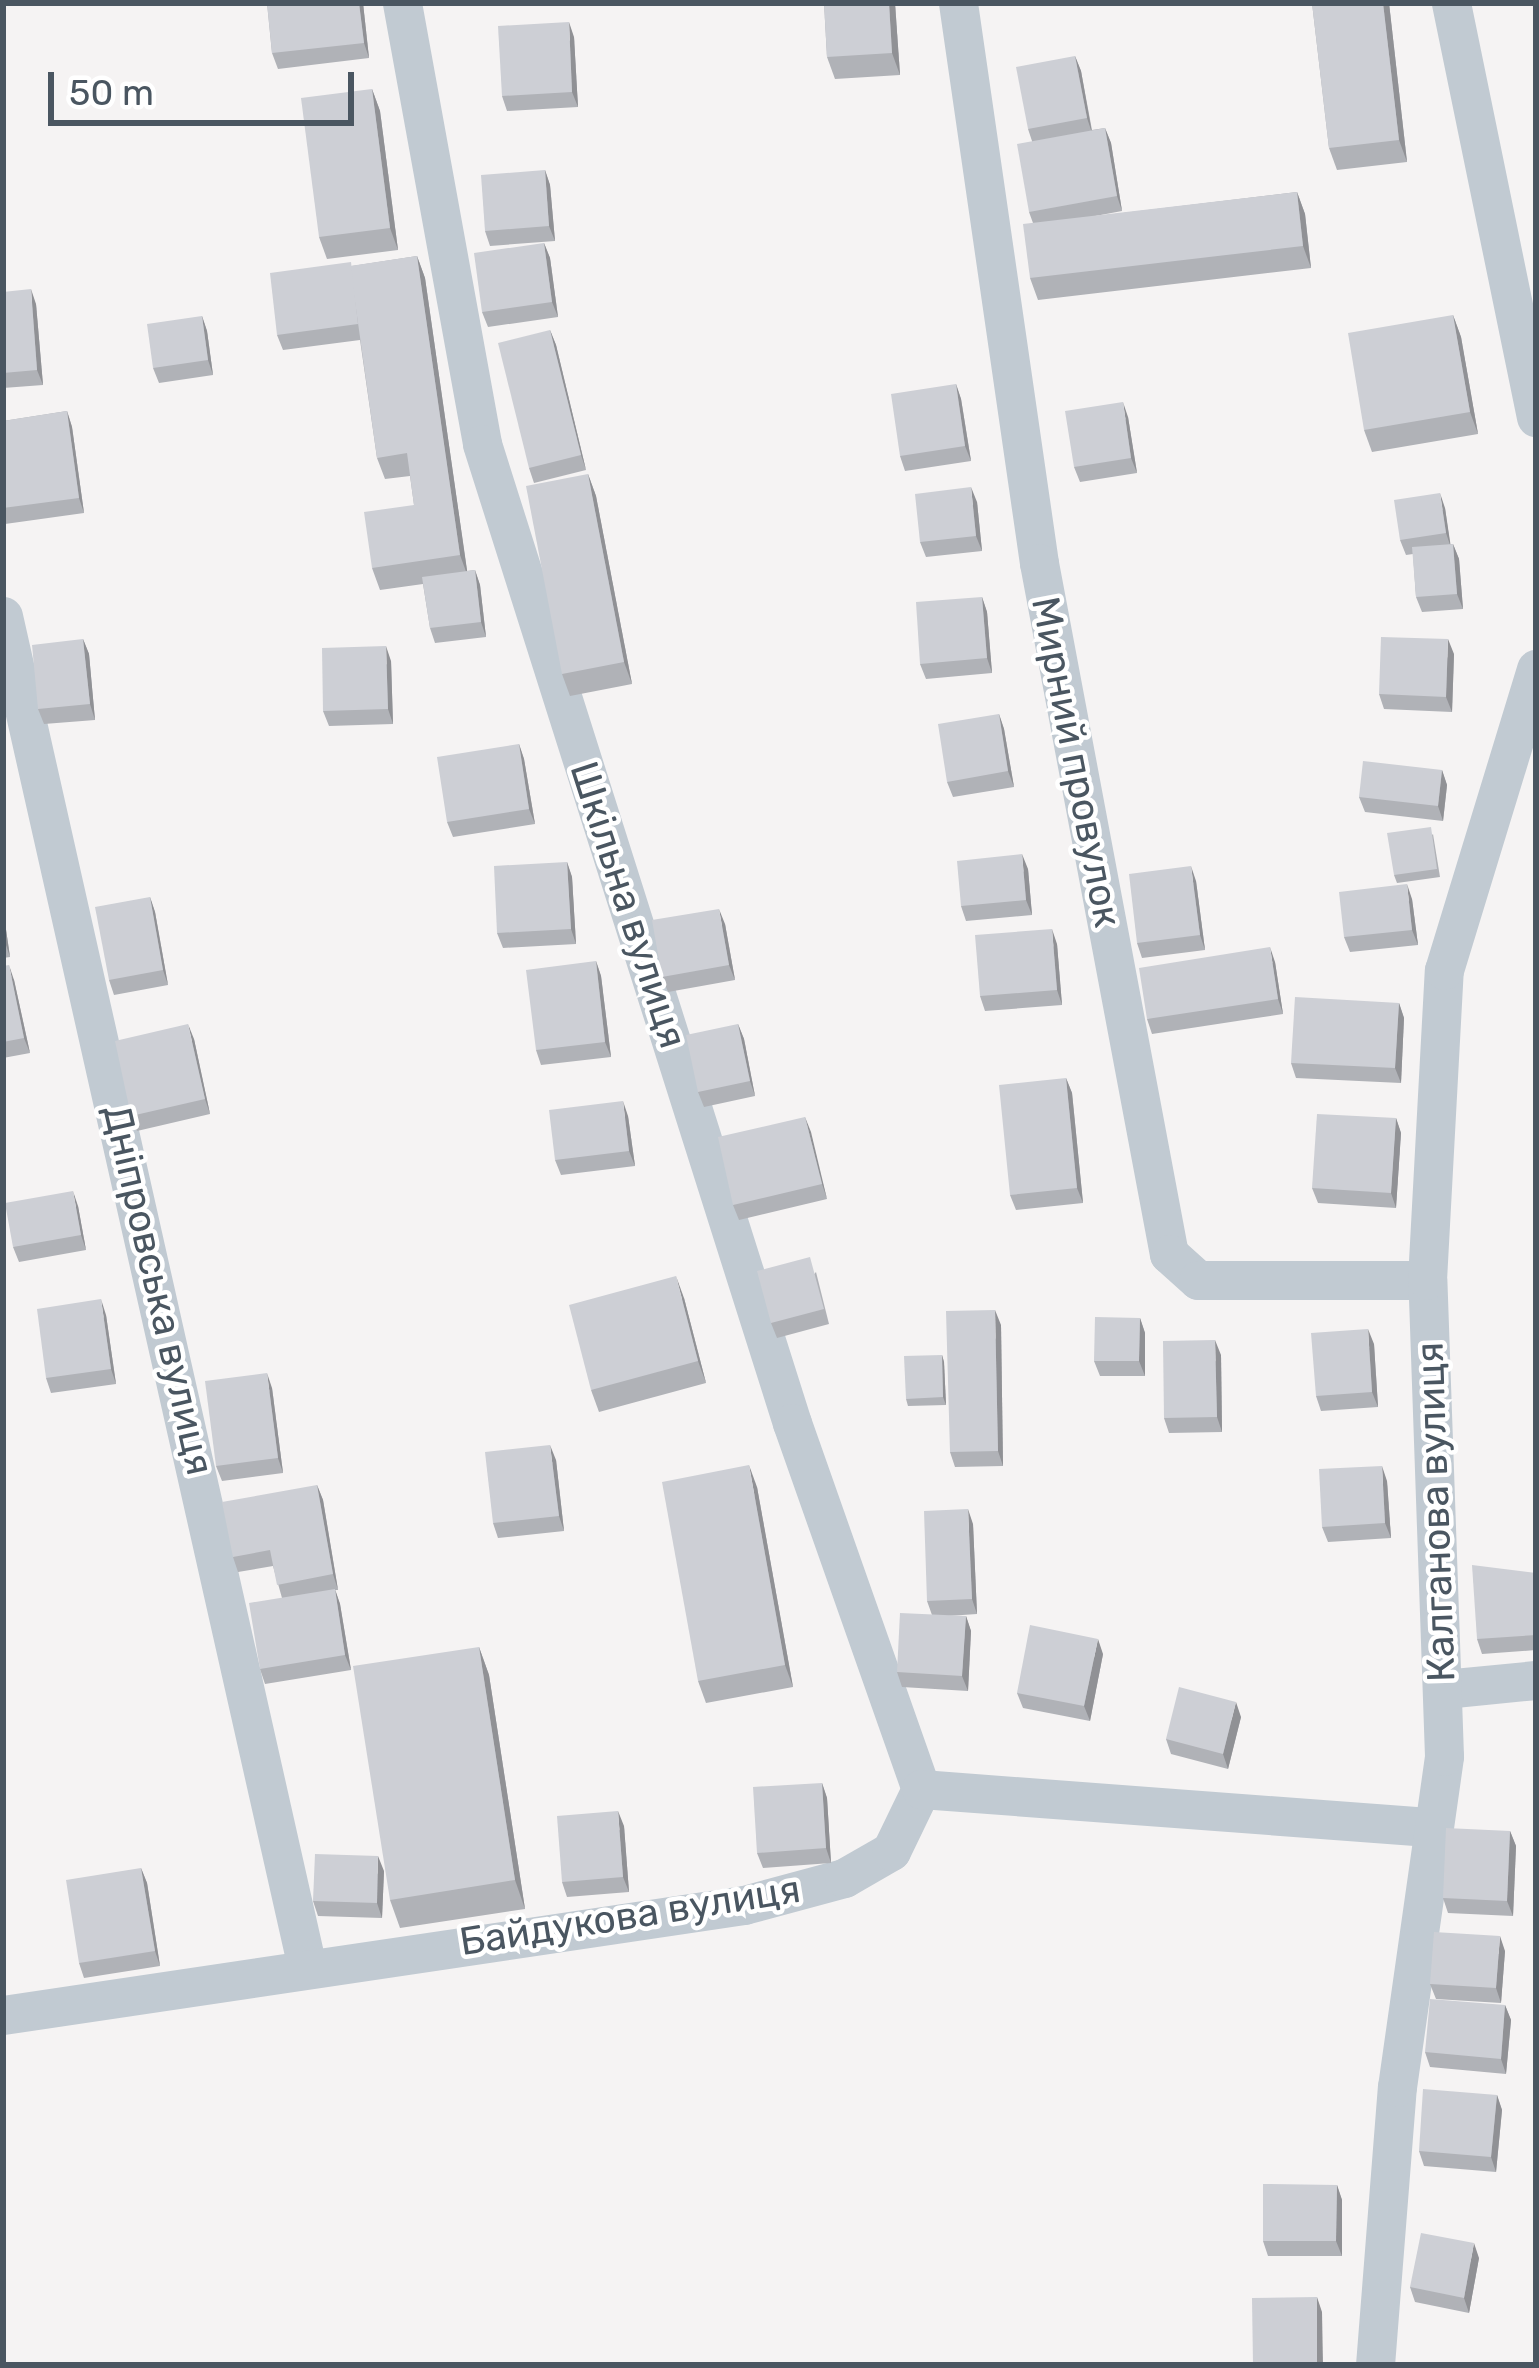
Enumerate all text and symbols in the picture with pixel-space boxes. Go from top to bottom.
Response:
scale bar [54,48,360,122]
text: 50 m [69,71,154,114]
street label: Мирний провулок [1021,593,1131,931]
street label: Шкільна вулиця [560,756,696,1054]
street label: Дніпровська вулиця [93,1100,223,1480]
street label: Калганова вулиця [1407,1341,1465,1683]
street label: Байдукова вулиця [456,1866,804,1966]

